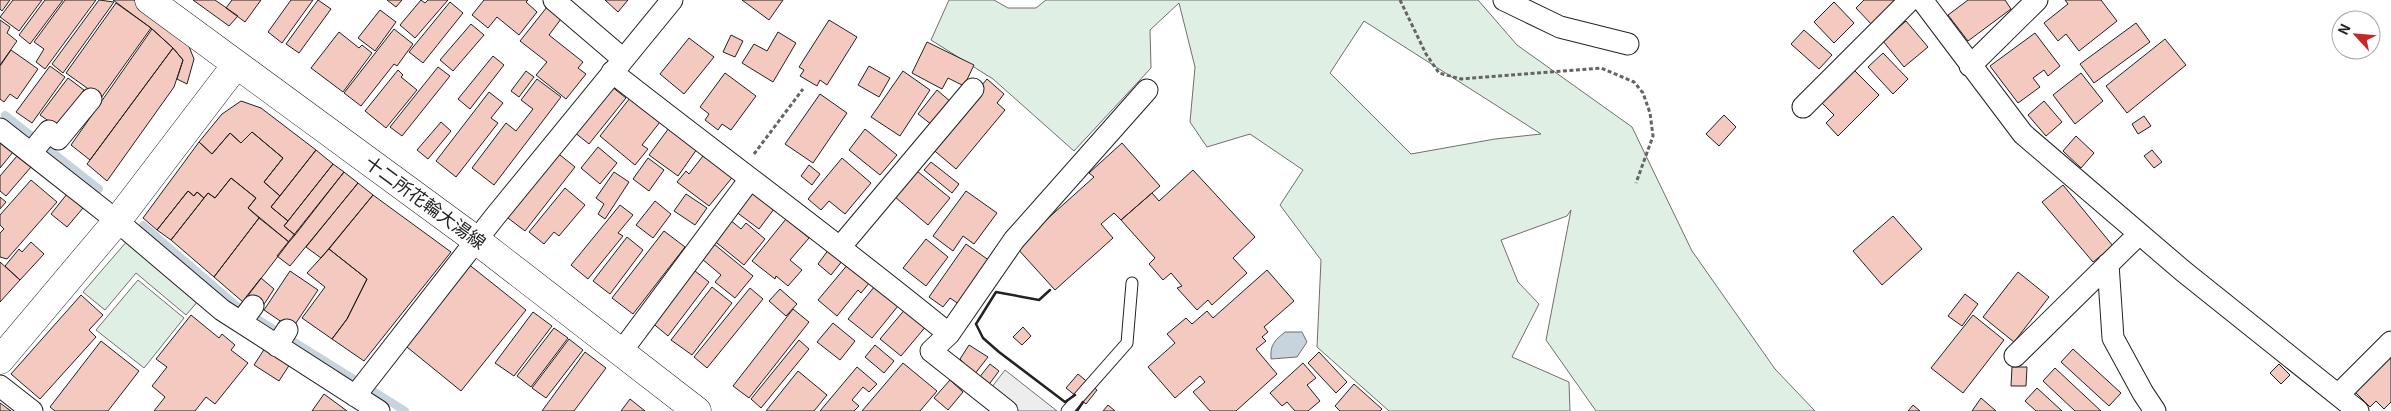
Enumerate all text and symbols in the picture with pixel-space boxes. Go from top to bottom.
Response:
north arrow [2331,10,2381,60]
text: N [2332,20,2355,38]
street label: 十二所花輪大湯線 [360,149,492,254]

